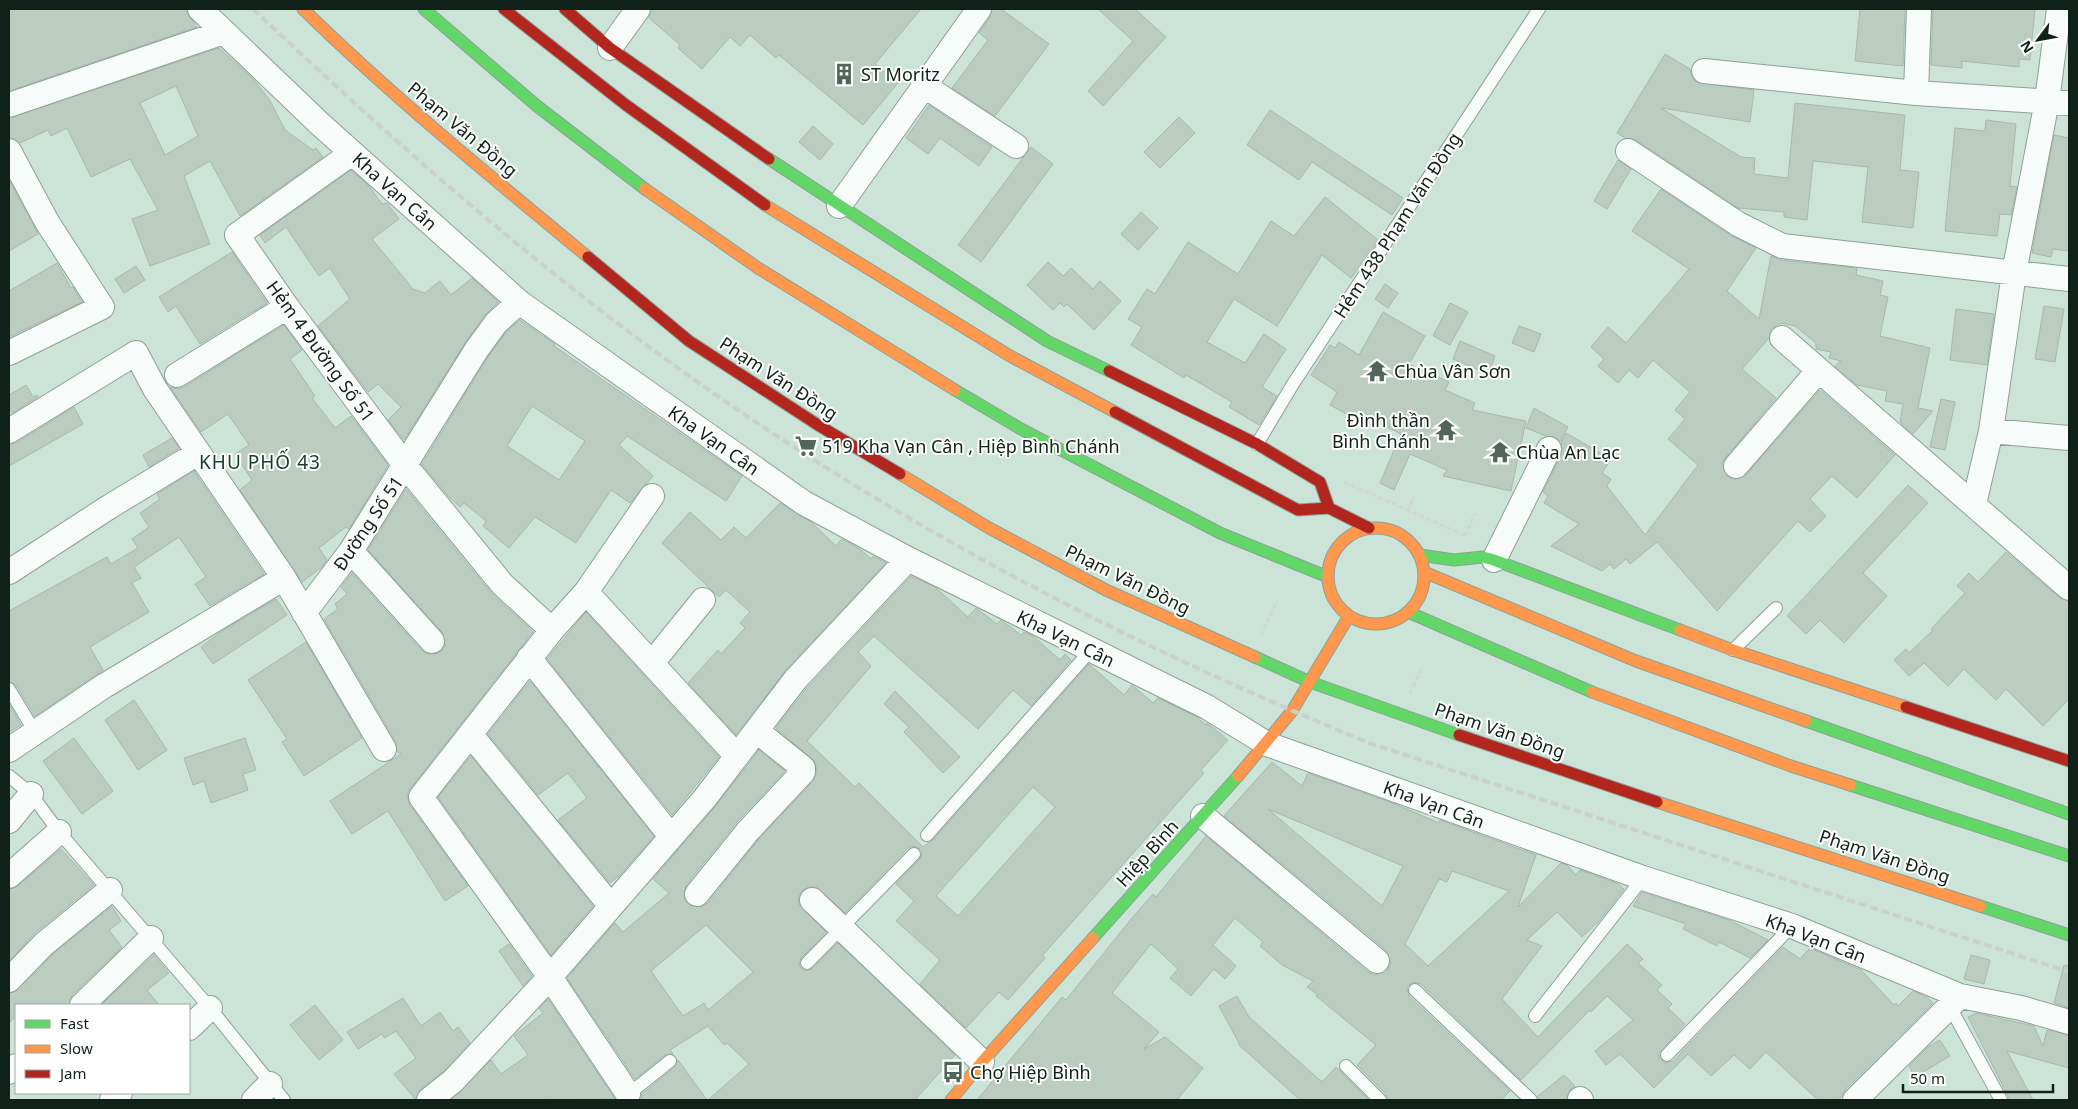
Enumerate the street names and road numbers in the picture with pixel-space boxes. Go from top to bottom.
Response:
street label: Phạm Văn Đồng [403,76,523,182]
street label: Hẻm 438 Phạm Văn Đồng [1328,128,1466,322]
street label: Kha Vạn Cân [348,147,442,235]
street label: Hẻm 4 Đường Số 51 [262,275,380,427]
street label: Phạm Văn Đồng [715,331,843,425]
street label: Kha Vạn Cân [664,400,764,480]
street label: Đường Số 51 [327,471,409,575]
street label: Phạm Văn Đồng [1062,538,1194,620]
street label: Kha Vạn Cân [1013,604,1119,672]
street label: Phạm Văn Đồng [1432,696,1568,764]
street label: Kha Vạn Cân [1380,775,1488,833]
street label: Hiệp Bình [1110,814,1184,892]
street label: Phạm Văn Đồng [1817,824,1953,888]
street label: Kha Vạn Cân [1762,908,1870,968]

